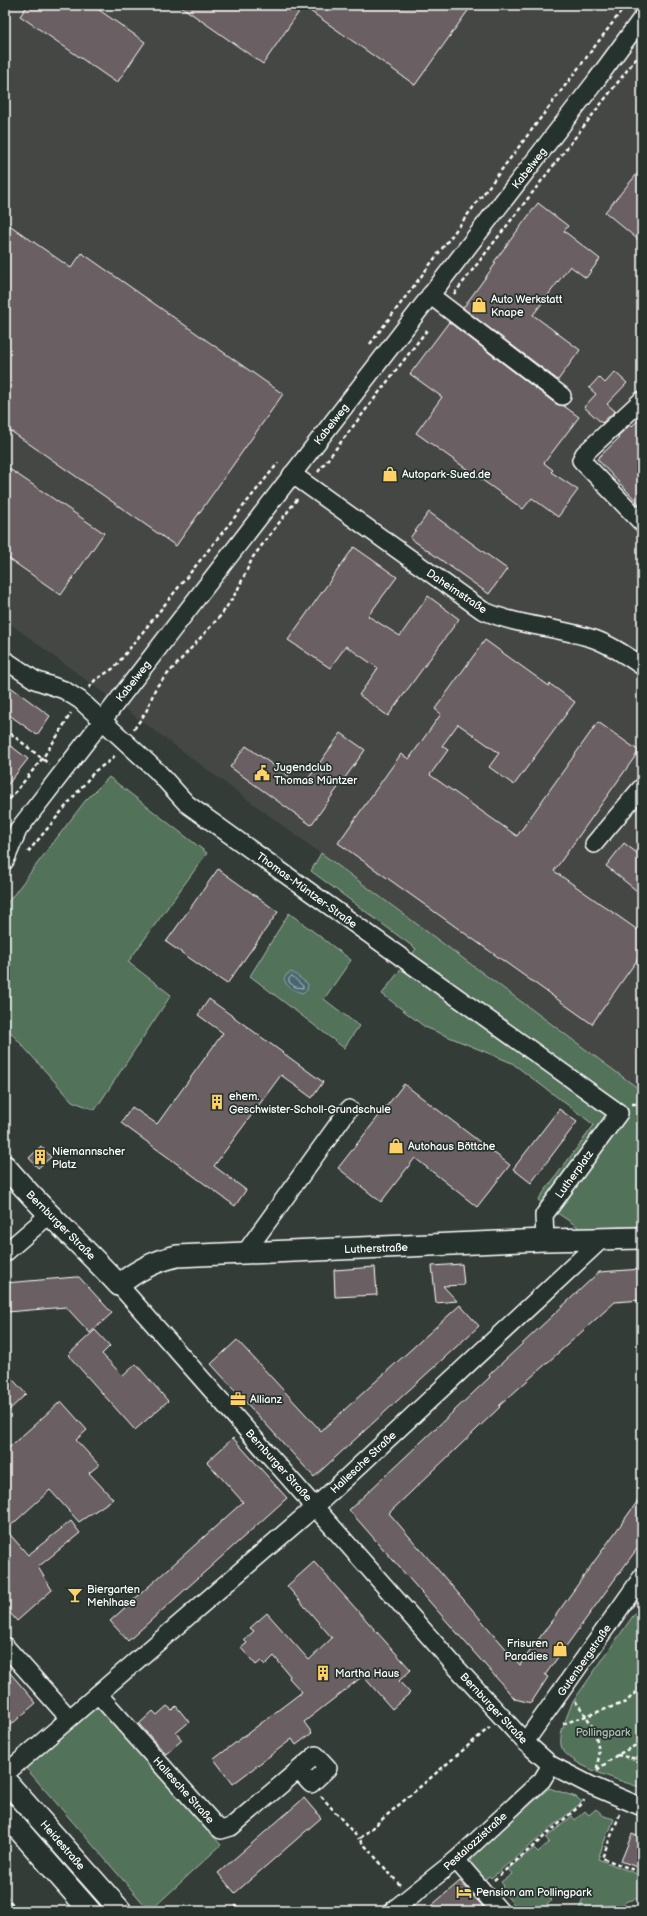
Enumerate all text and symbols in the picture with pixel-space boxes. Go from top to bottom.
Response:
street label: Kabelweg [509,145,549,191]
place label: Auto Werkstatt Knape [491,293,563,319]
shop icon: Auto Werkstatt Knape [470,296,488,314]
street label: Kabelweg [311,401,351,447]
shop icon: Autopark-Sued.de [381,465,399,483]
place label: Autopark-Sued.de [402,468,491,481]
street label: Daheimstraße [424,567,490,617]
street label: Kabelweg [113,658,153,704]
place label: Jugendclub Thomas Müntzer [274,761,358,787]
public building icon: Jugendclub Thomas Müntzer [253,764,271,782]
street label: Thomas-Müntzer-Straße [254,850,360,931]
place label: ehem. Geschwister-Scholl-Grundschule [229,1090,391,1116]
building icon: ehem. Geschwister-Scholl-Grundschule [208,1093,226,1111]
shop icon: Autohaus Böttche [387,1137,405,1155]
place label: Autohaus Böttche [408,1140,496,1153]
place label: Niemannscher Platz [52,1145,126,1171]
street label: Lutherplatz [553,1147,597,1201]
building icon: Niemannscher Platz [31,1148,49,1166]
street label: Bernburger Straße [23,1188,98,1263]
street label: Lutherstraße [344,1241,409,1256]
office icon: Allianz [229,1390,247,1408]
place label: Allianz [250,1393,283,1406]
street label: Bernburger Straße [243,1427,315,1504]
street label: Hallesche Straße [328,1428,399,1496]
place label: Biergarten Mehlhase [87,1583,140,1609]
bar icon: Biergarten Mehlhase [66,1586,84,1604]
street label: Gutenbergstraße [555,1622,614,1699]
place label: Frisuren Paradies [504,1637,549,1663]
shop icon: Frisuren Paradies [551,1640,569,1658]
building icon: Martha Haus [314,1664,332,1682]
place label: Martha Haus [335,1667,400,1680]
street label: Bernburger Straße [457,1670,530,1747]
park label: Pollingpark [576,1726,631,1739]
street label: Hallesche Straße [150,1754,217,1827]
street label: Pestalozzistraße [441,1809,510,1873]
street label: Heidestraße [38,1818,88,1873]
hotel icon: Pension am Pollingpark [455,1883,473,1901]
place label: Pension am Pollingpark [476,1886,592,1899]

